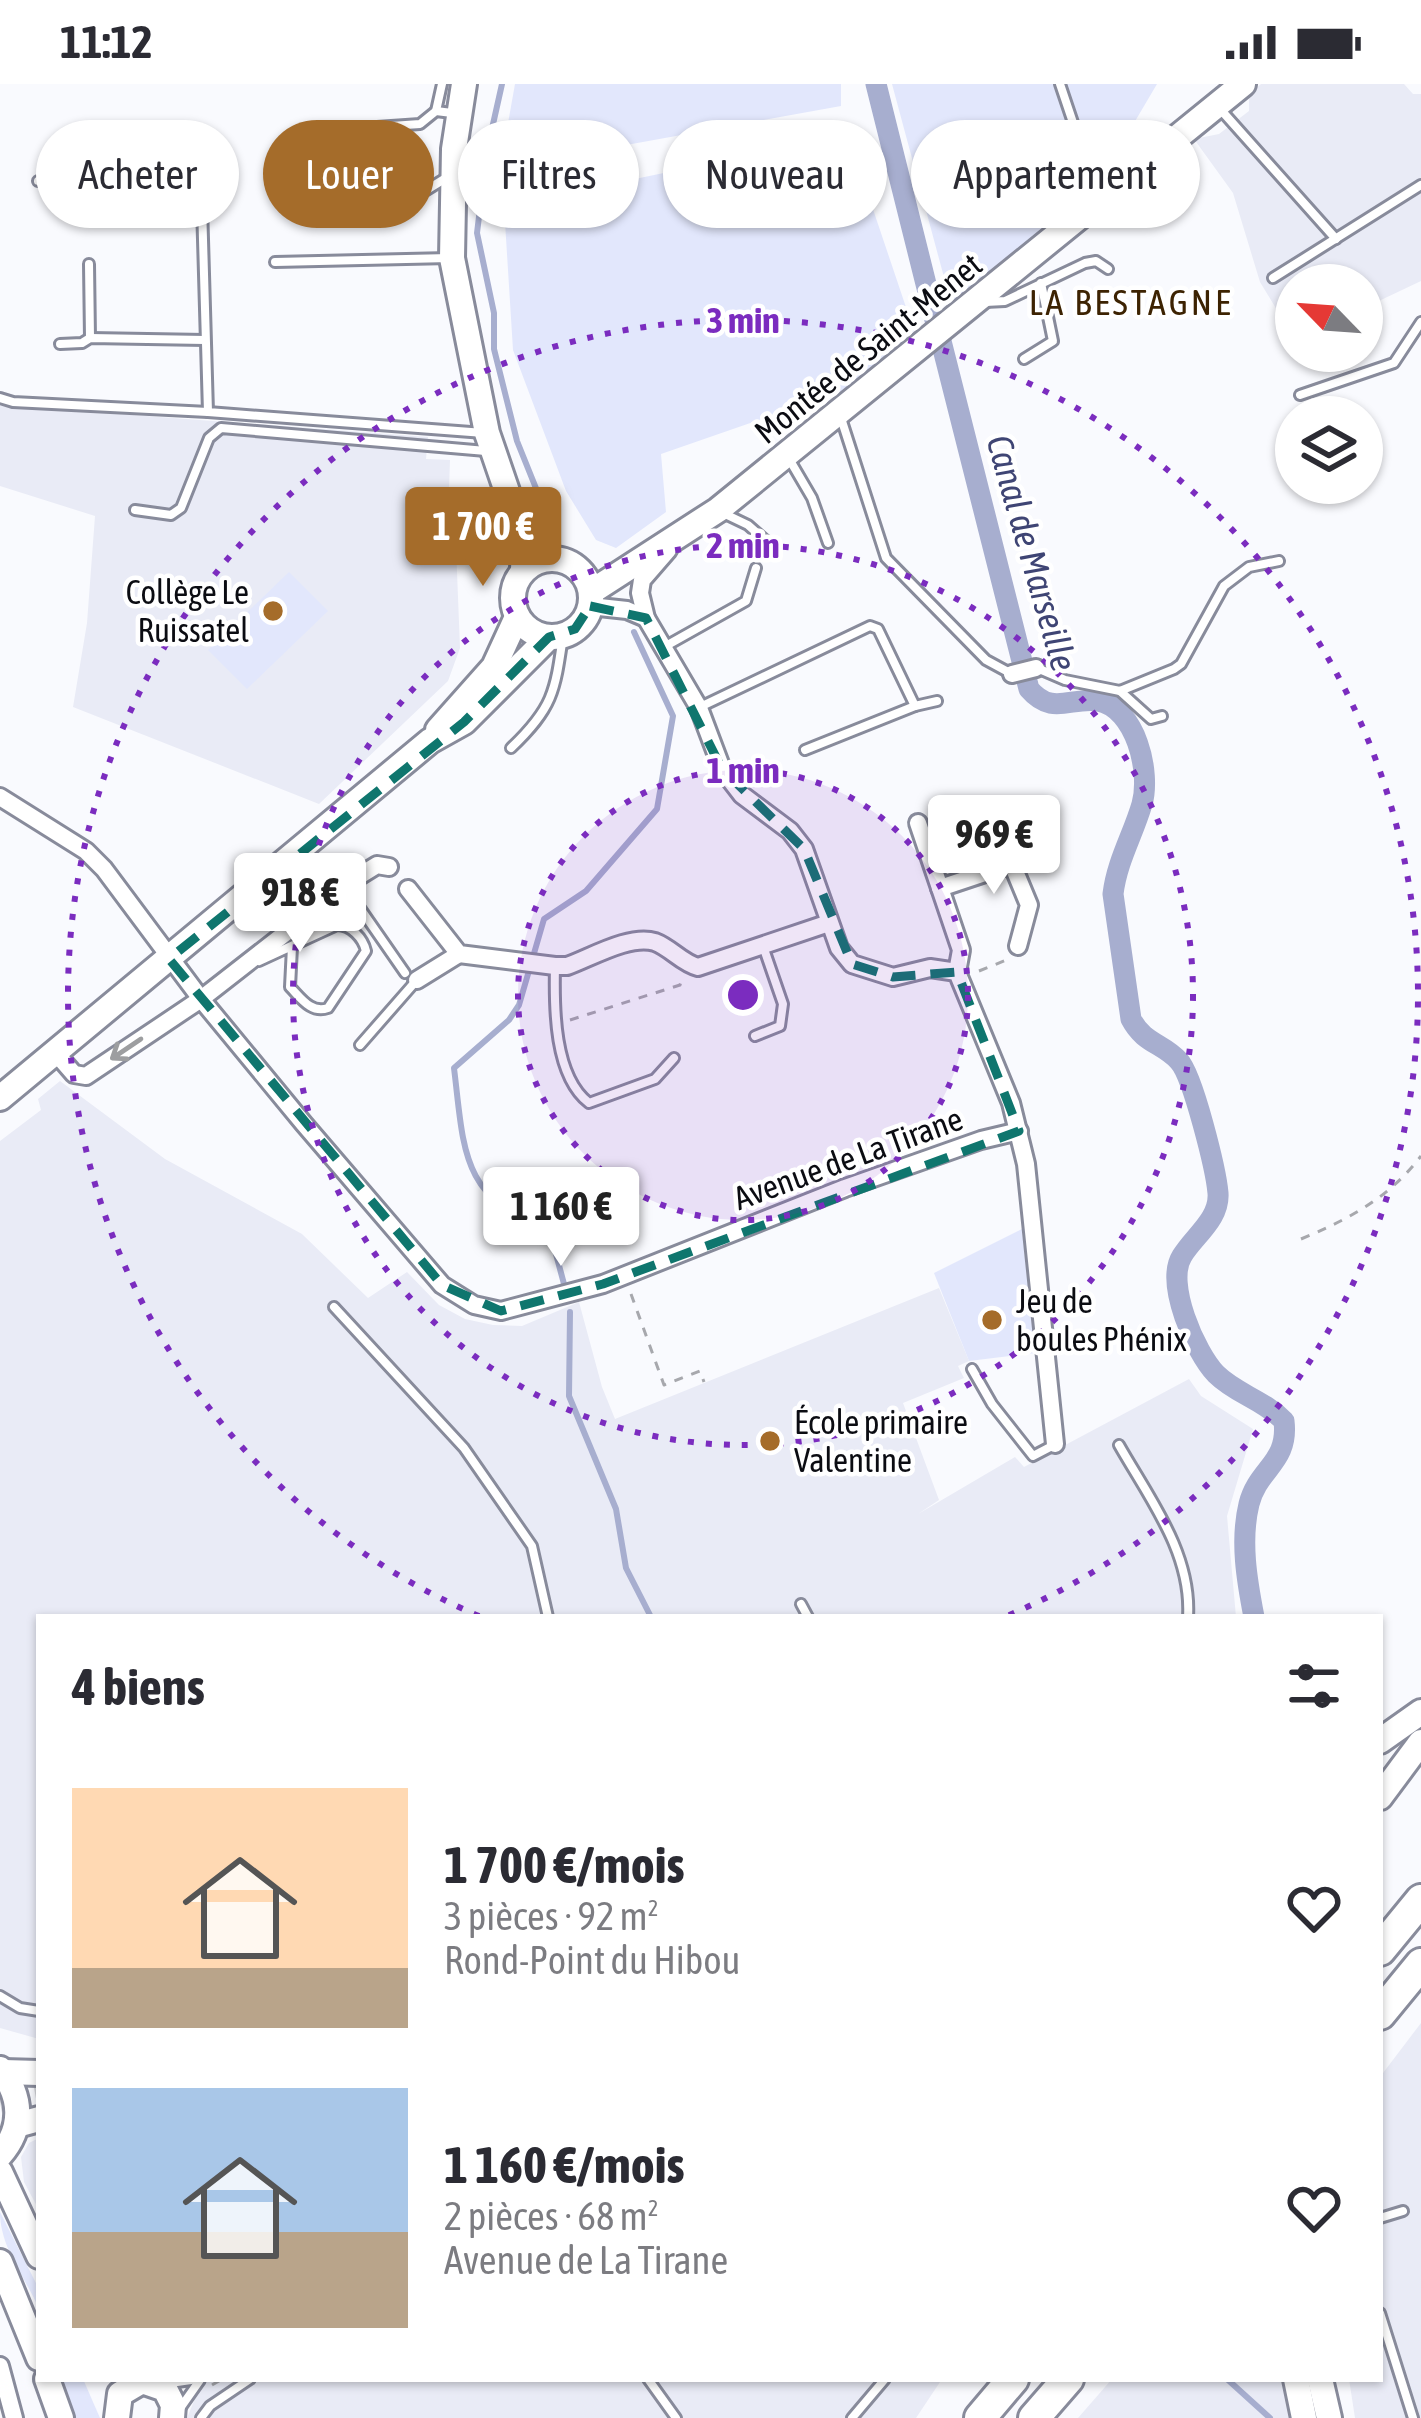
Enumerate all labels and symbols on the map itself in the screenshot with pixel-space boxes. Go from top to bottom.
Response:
street label: Montée de Saint-Menet [747,245,989,451]
north arrow [1275,264,1383,372]
district label: LA BESTAGNE [1029,281,1233,323]
text: 3 min [706,299,780,341]
water label: Canal de Marseille [978,430,1086,676]
pin: 1 700 € [372,487,594,589]
text: 2 min [706,524,780,566]
place label: Collège Le Ruissatel [126,573,249,649]
marker: Collège Le Ruissatel [260,598,286,624]
text: 1 min [706,749,780,791]
pin: 969 € [910,795,1078,897]
pin: 918 € [216,853,384,955]
centre of rings [722,974,764,1016]
one-way arrow [109,1037,143,1062]
street label: Avenue de La Tirane [729,1099,967,1217]
pin: 1 160 € [450,1167,672,1269]
place label: Jeu de boules Phénix [1016,1282,1187,1358]
marker: Jeu de boules Phénix [979,1307,1005,1333]
place label: École primaire Valentine [794,1403,968,1479]
marker: École primaire Valentine [757,1428,783,1454]

